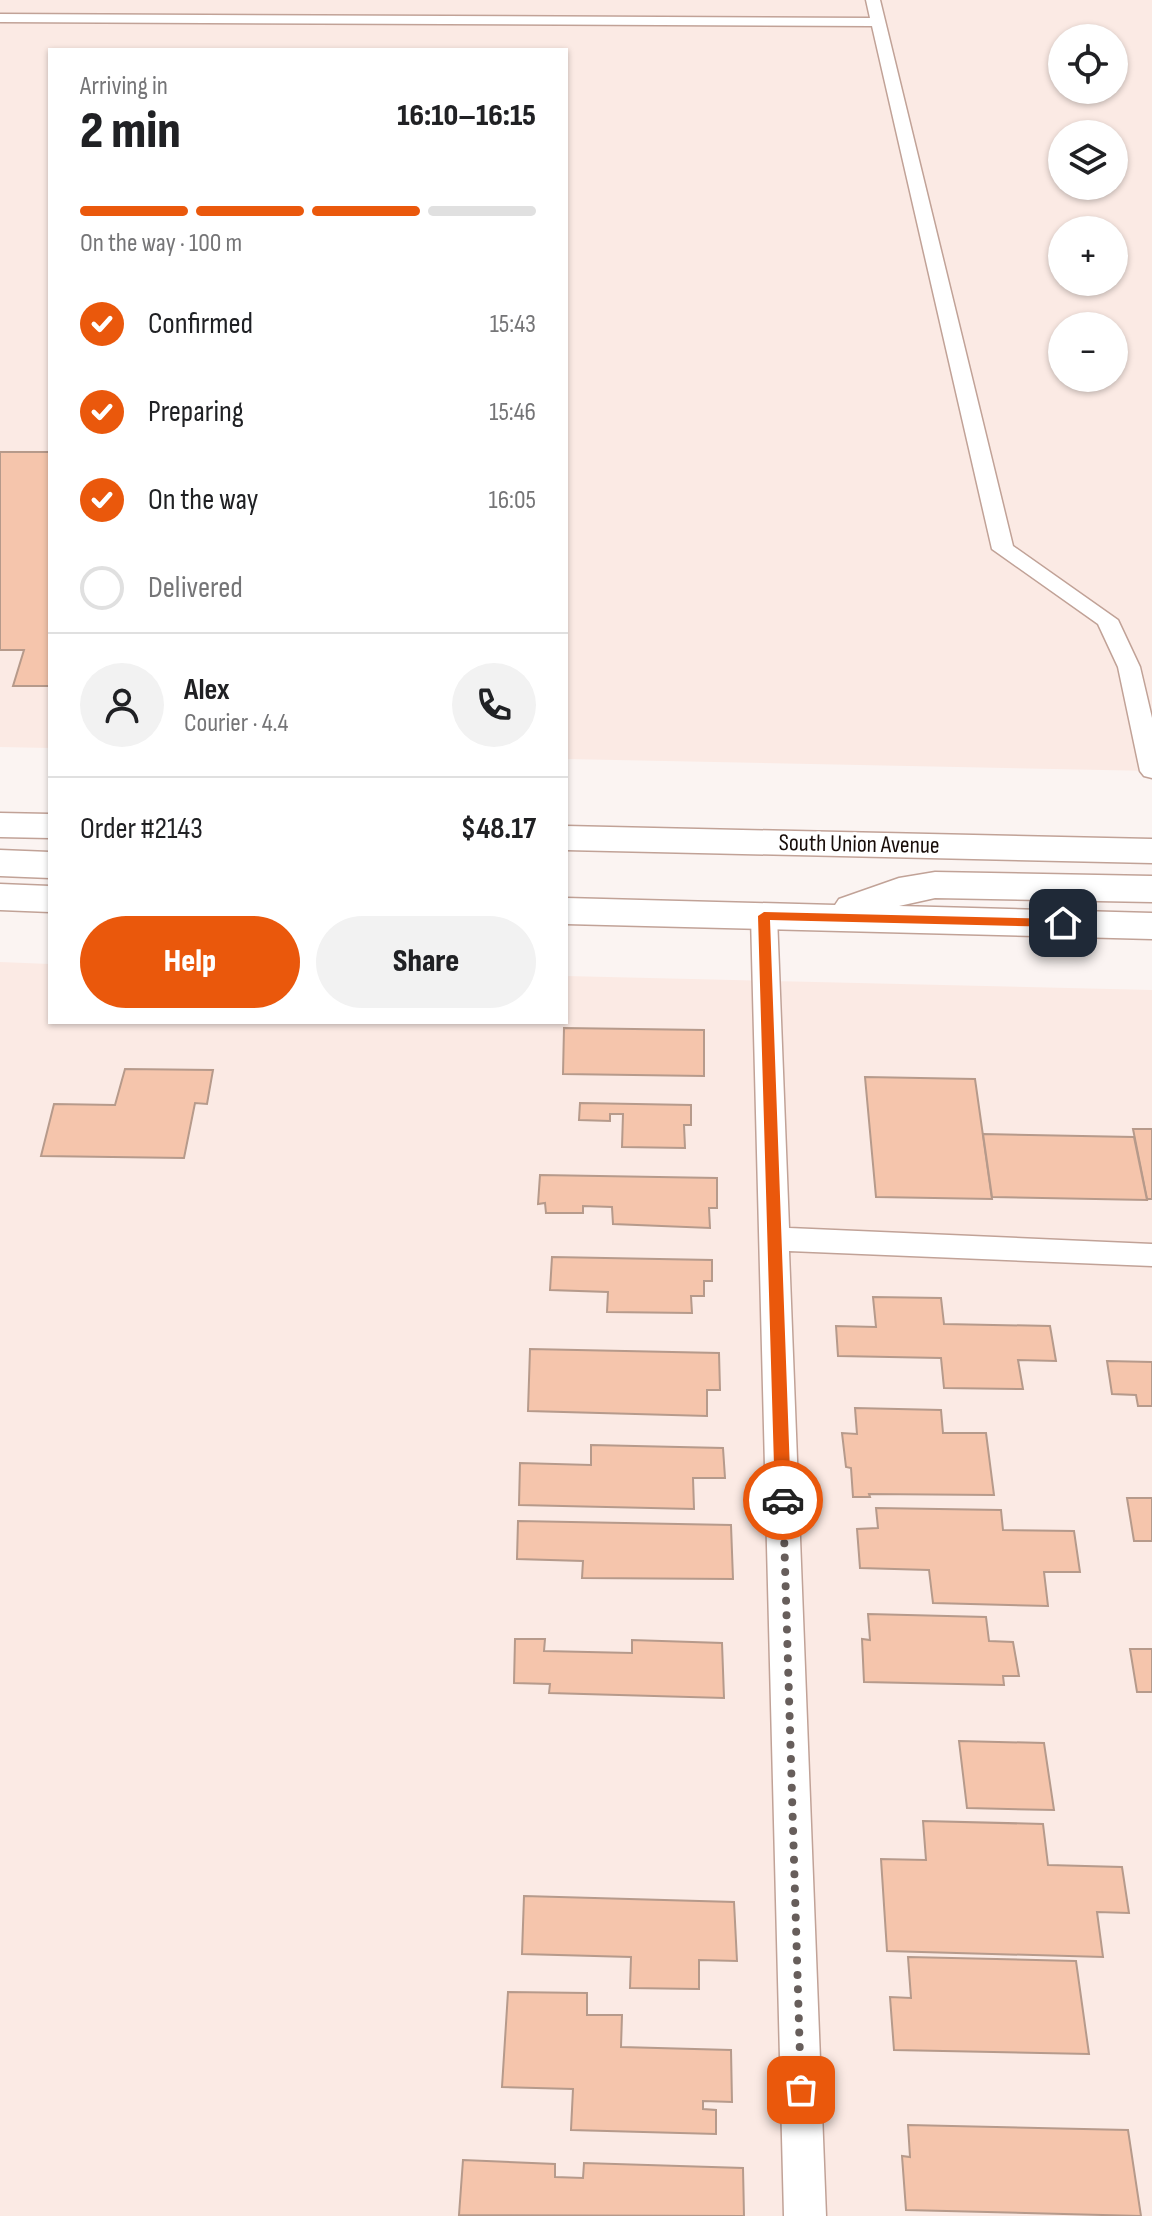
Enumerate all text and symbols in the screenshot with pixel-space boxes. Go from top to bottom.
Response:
map controls [1048,24,1128,392]
button: locate [1048,24,1128,104]
text: Arriving in [80,71,168,102]
text: 16:10–16:15 [397,98,536,134]
text: 2 min [80,100,181,163]
button: layers [1048,120,1128,200]
button: + [1048,216,1128,296]
text: On the way · 100 m [80,228,242,259]
icon: check [80,302,124,346]
text: Confirmed [148,306,253,342]
text: 15:43 [490,309,536,340]
button: − [1048,312,1128,392]
icon: check [80,390,124,434]
text: Preparing [148,394,244,430]
text: 15:46 [489,397,536,428]
icon: check [80,478,124,522]
text: On the way [148,482,258,518]
text: 16:05 [489,485,536,516]
text: Delivered [148,570,243,606]
button: person [80,663,164,747]
button: phone [452,663,536,747]
text: Alex [184,672,230,708]
text: Courier · 4.4 [184,708,288,739]
text: Order #2143 [80,811,203,847]
text: $48.17 [461,811,536,847]
street label: South Union Avenue [778,828,940,860]
pin [1029,889,1097,957]
icon: home [1041,901,1085,945]
button: Help [80,916,300,1008]
button: Share [316,916,536,1008]
courier [743,1460,823,1540]
icon: car [761,1478,805,1522]
pin [767,2056,835,2124]
icon: bag [779,2068,823,2112]

